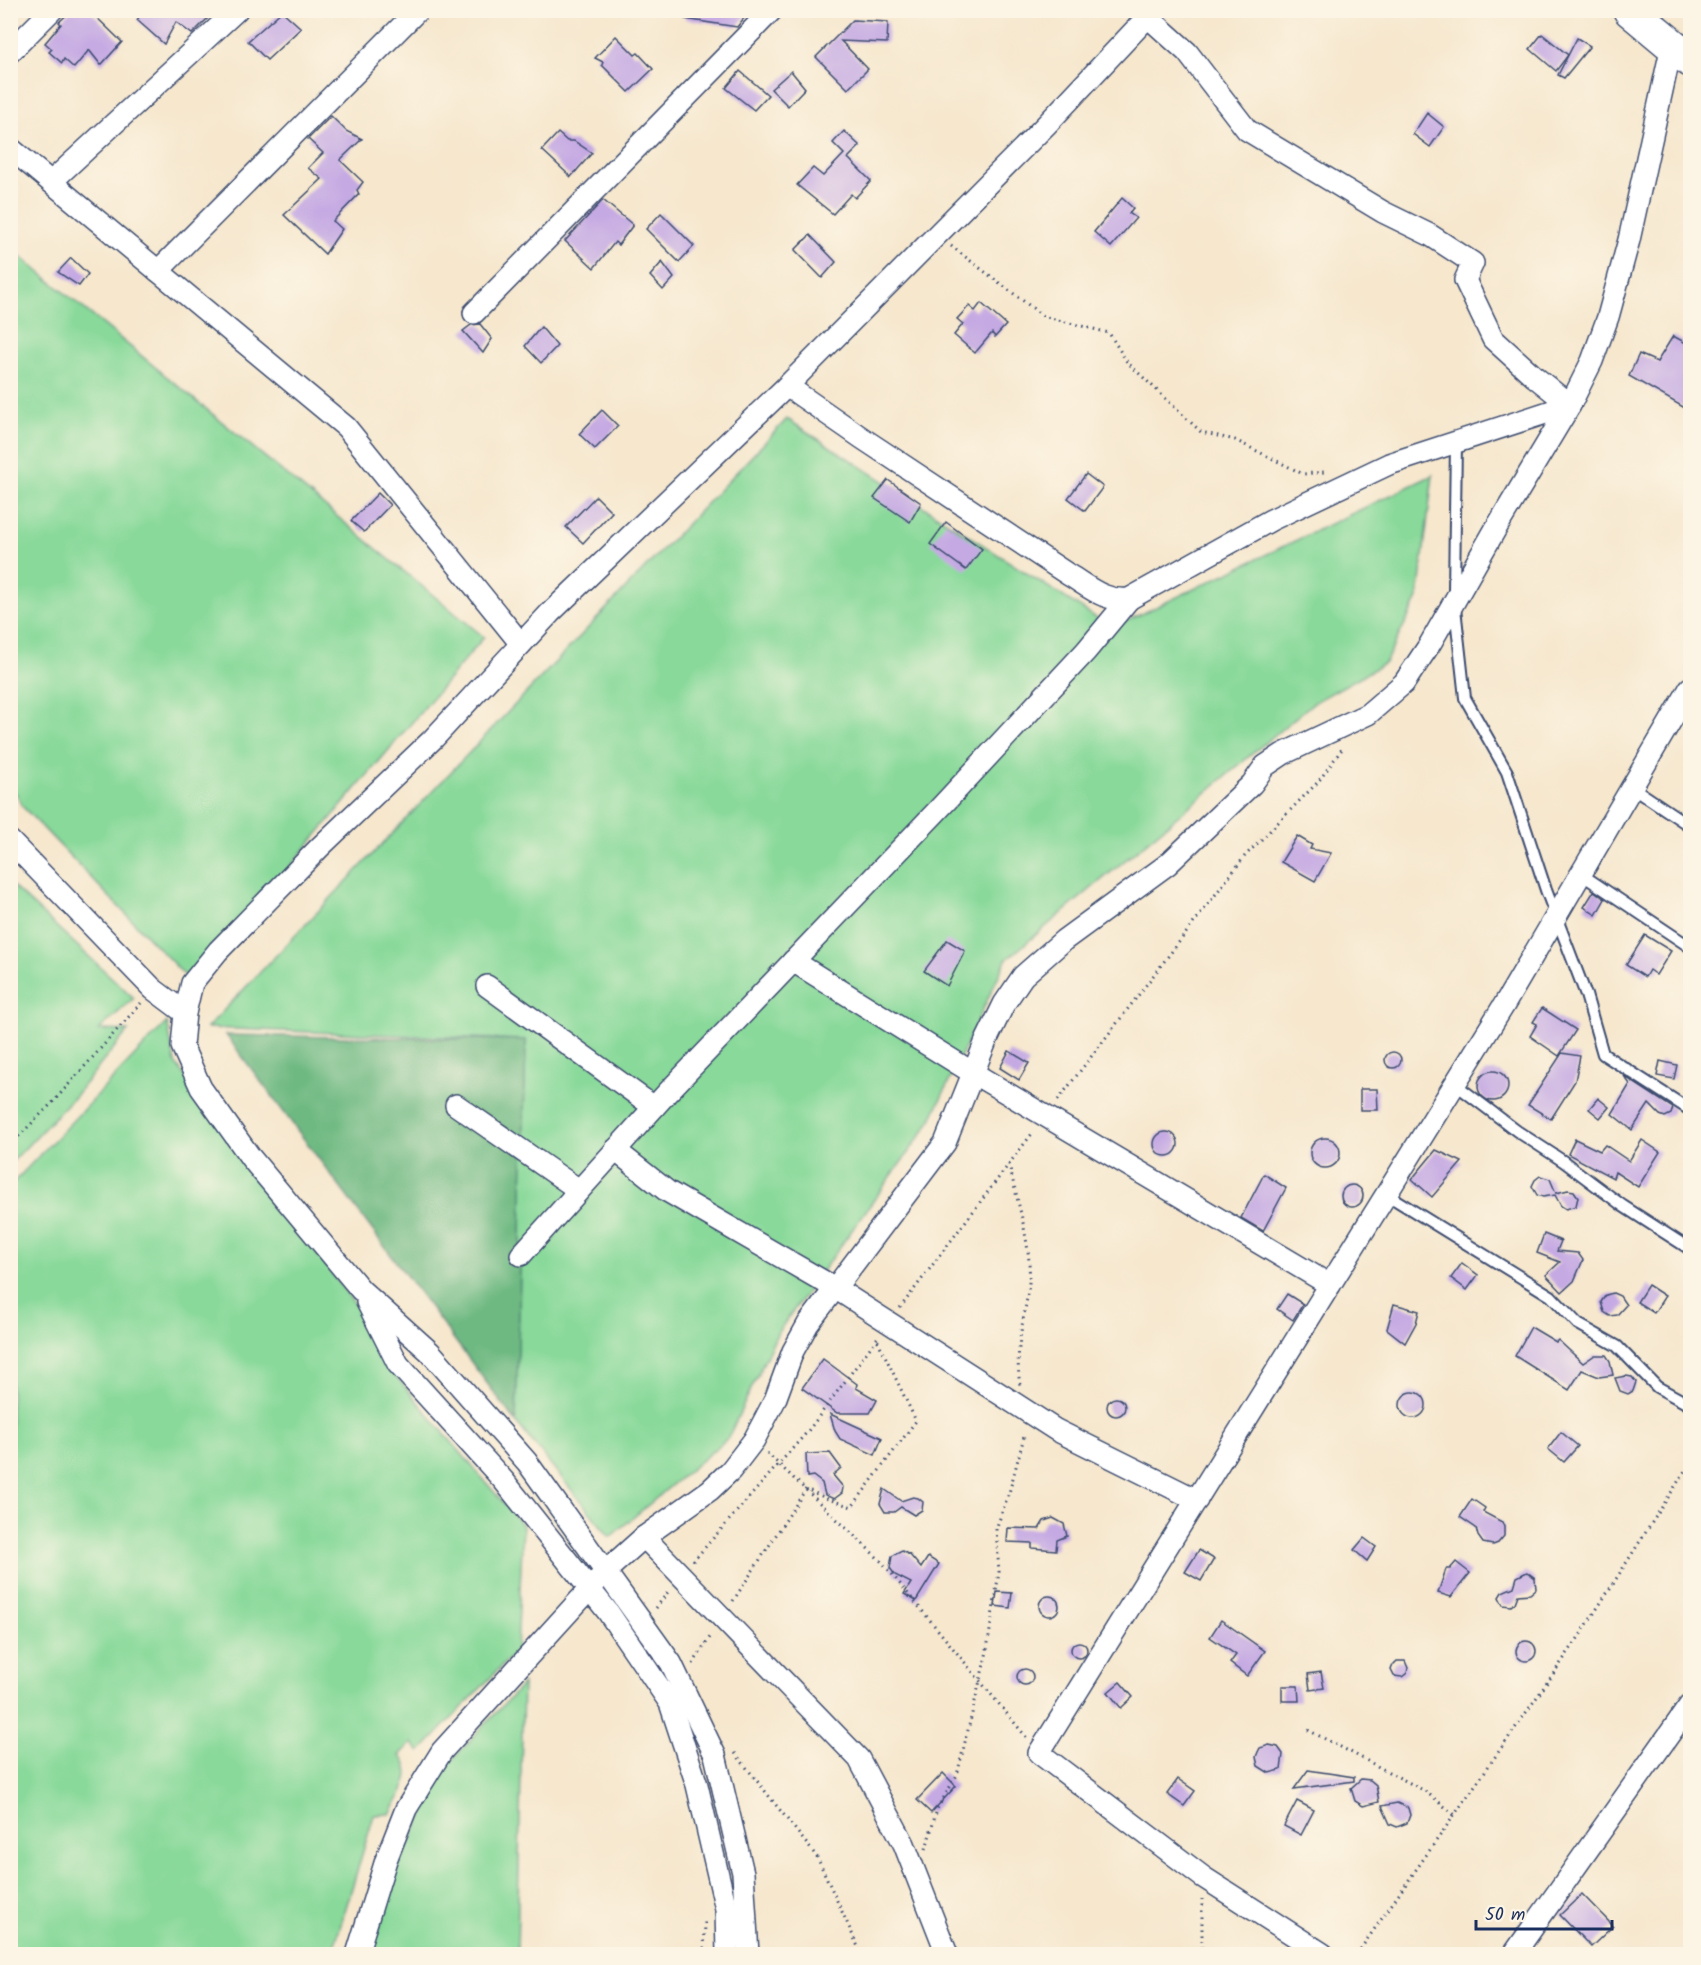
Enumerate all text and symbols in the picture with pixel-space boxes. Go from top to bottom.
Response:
scale bar [1476,1893,1612,1931]
text: 50 m [1485,1901,1525,1930]

